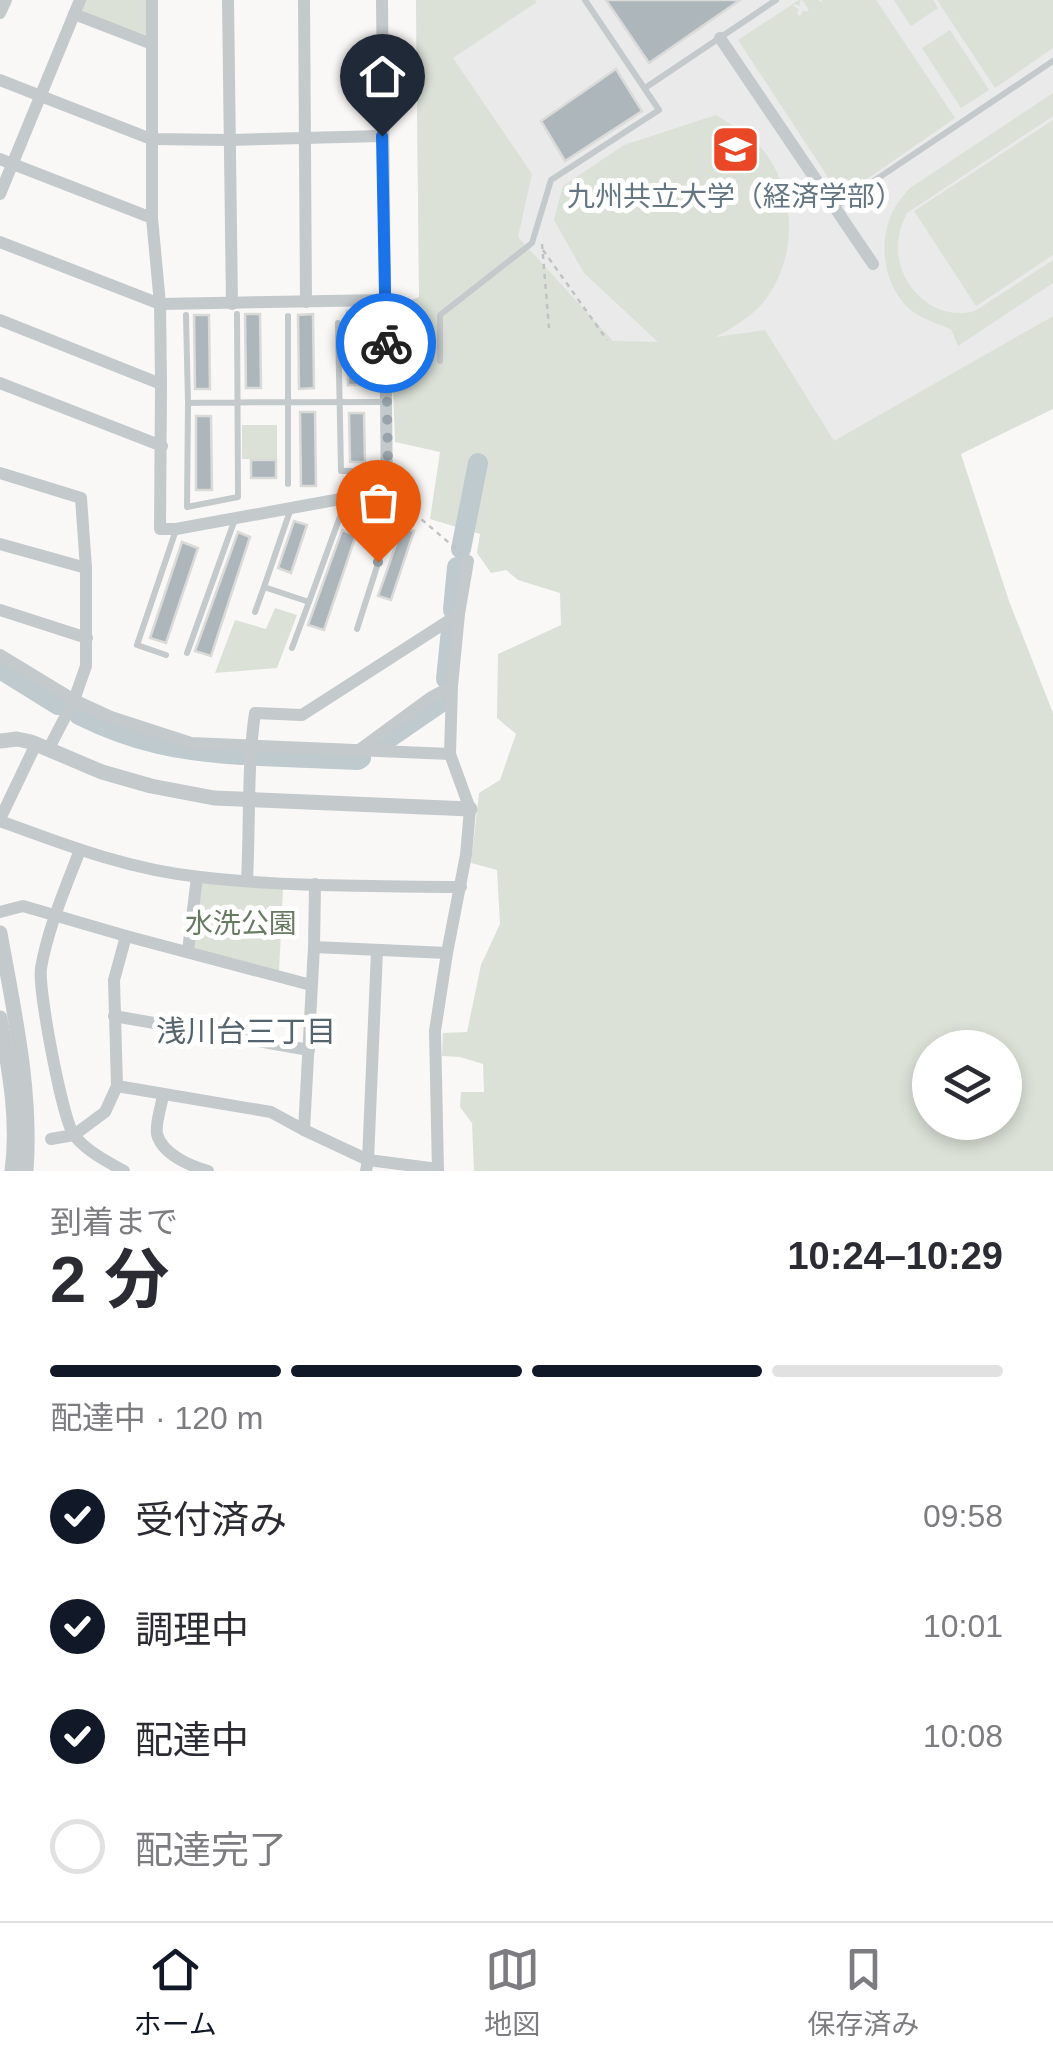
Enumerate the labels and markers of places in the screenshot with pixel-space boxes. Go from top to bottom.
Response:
pin [340,34,425,137]
school or university icon: 九州共立大学（経済学部） [709,123,761,175]
place label: 九州共立大学（経済学部） [567,181,903,212]
pin [336,460,421,563]

